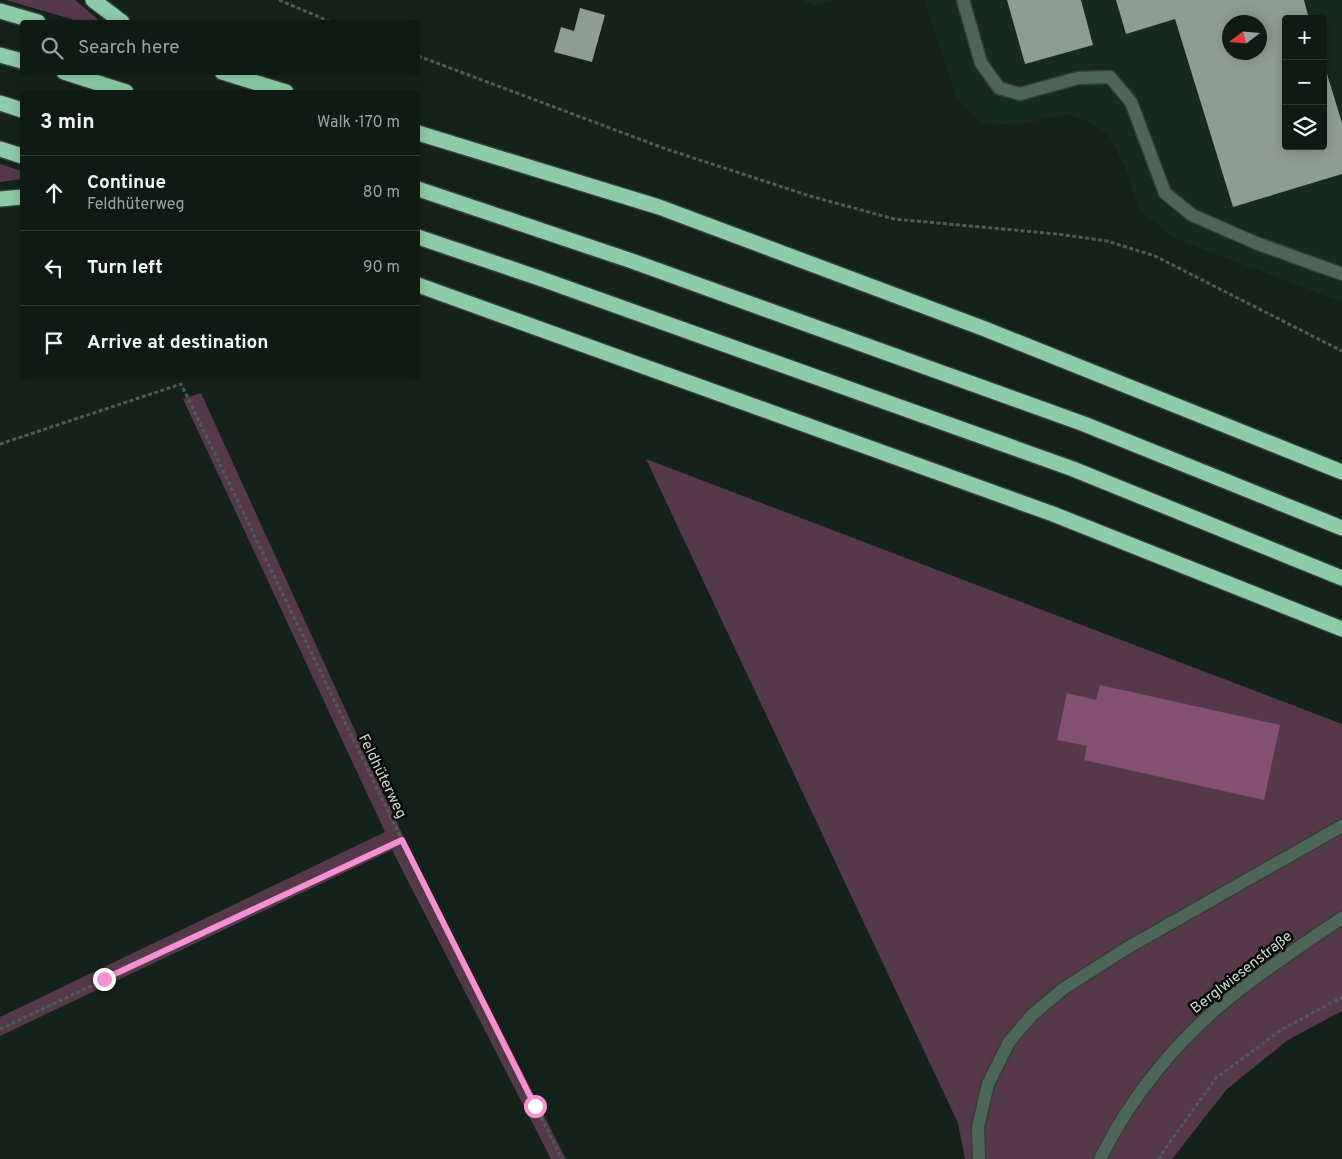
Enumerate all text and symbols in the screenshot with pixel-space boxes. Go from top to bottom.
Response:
north arrow [1222,15,1267,60]
map controls [1282,15,1327,150]
button: + [1282,15,1327,60]
search box [20,20,420,75]
icon: search [38,34,66,62]
text: Search here [78,36,180,60]
button: − [1282,60,1327,105]
button: layers [1282,105,1327,150]
text: 3 min [40,109,95,136]
text: Walk · 170 m [317,113,400,133]
text: Continue [87,171,166,195]
icon: ahead [40,179,68,207]
text: 80 m [363,183,400,203]
text: Feldhüterweg [87,195,185,215]
icon: left [40,254,68,282]
text: Turn left [87,256,163,280]
text: 90 m [363,258,400,278]
icon: arrive [40,329,68,357]
text: Arrive at destination [87,331,268,355]
street label: Feldhüterweg [353,731,410,822]
street label: Berglwiesenstraße [1187,928,1297,1019]
route end [93,968,116,991]
route start [524,1095,547,1118]

